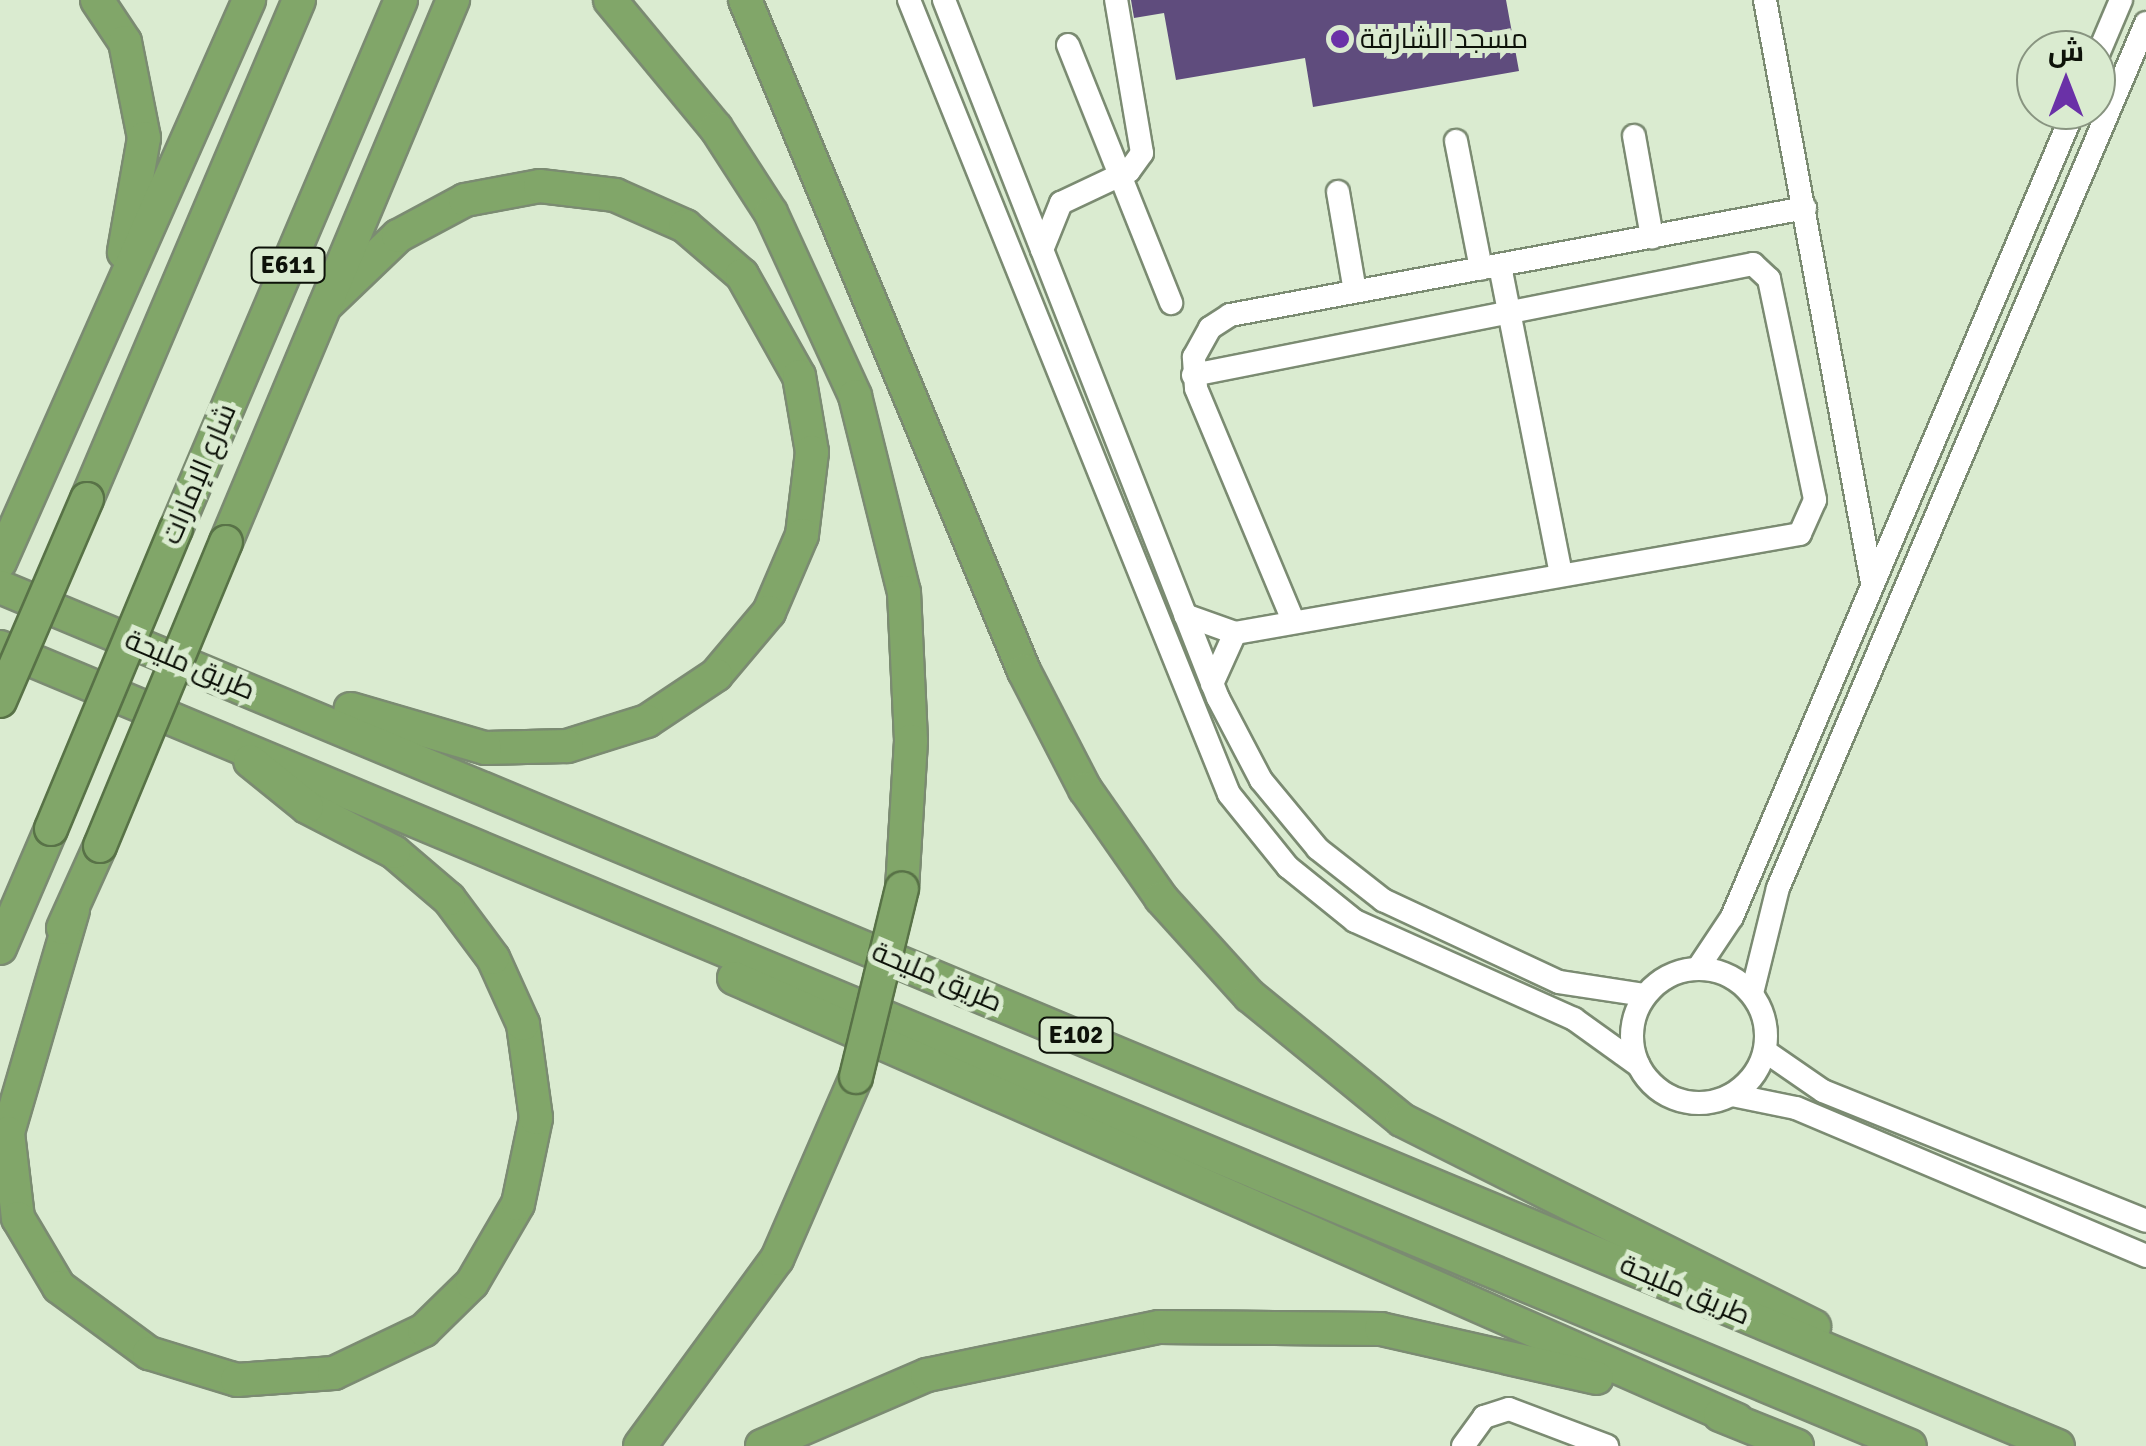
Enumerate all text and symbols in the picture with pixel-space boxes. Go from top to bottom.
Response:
place label: مسجد الشارقة [1360,22,1528,56]
marker: مسجد الشارقة [1329,28,1351,50]
north arrow [2016,30,2116,130]
text: ش [2048,35,2084,69]
road number: E611 [250,245,326,285]
street label: شارع الإمارات [154,399,244,549]
street label: طريق مليحة [120,623,260,707]
street label: طريق مليحة [867,935,1007,1019]
road number: E102 [1038,1015,1114,1055]
street label: طريق مليحة [1615,1248,1755,1332]

